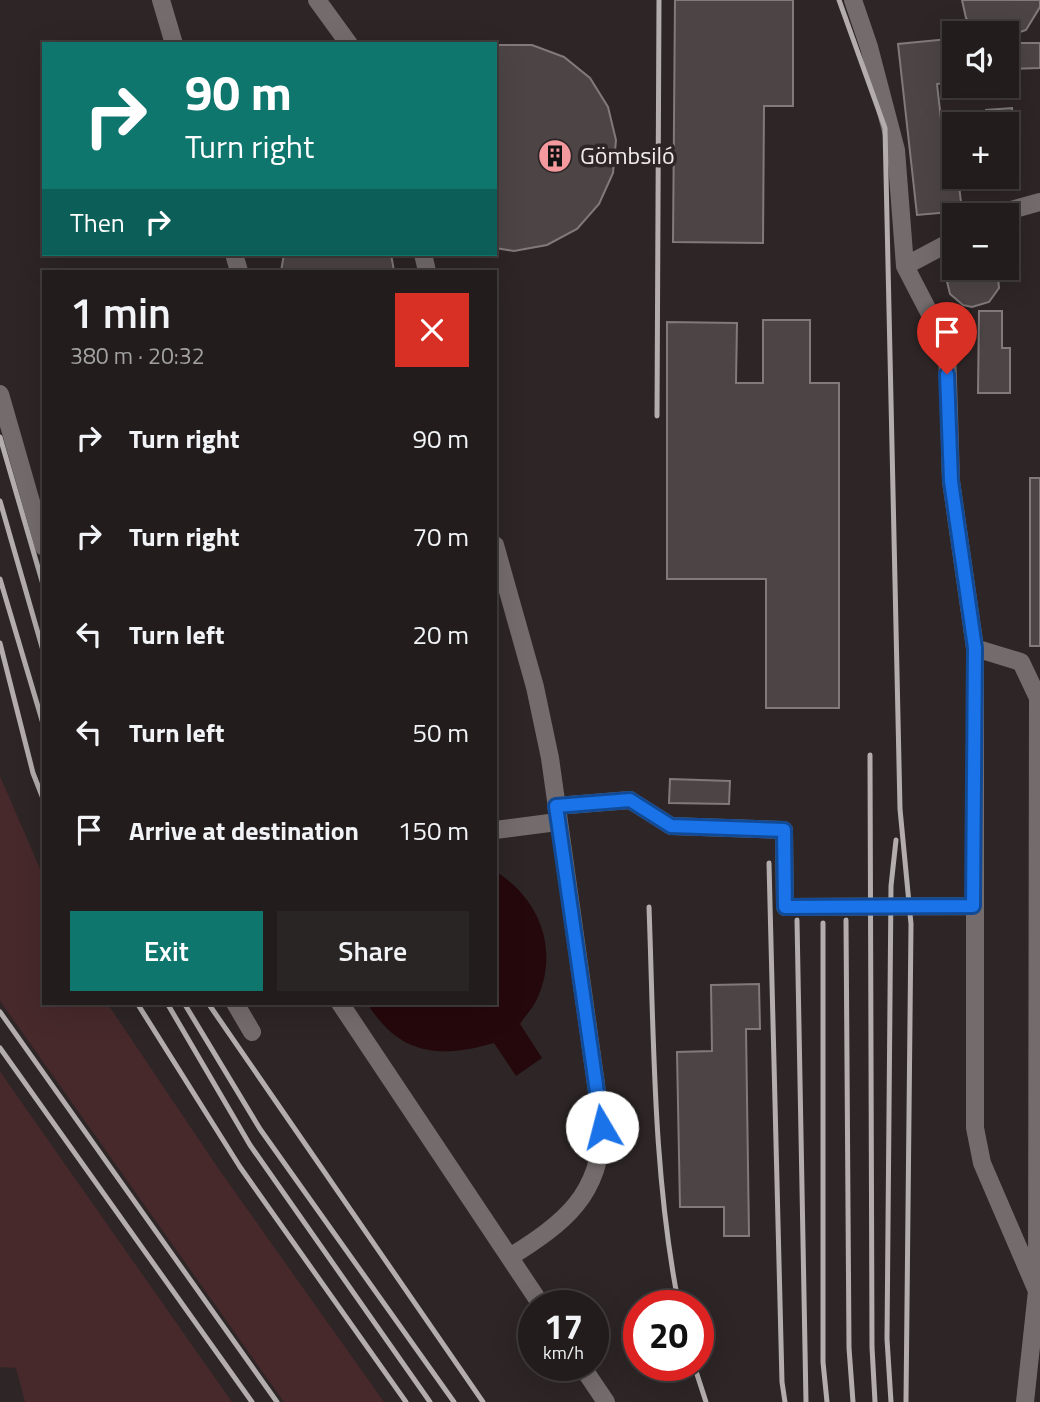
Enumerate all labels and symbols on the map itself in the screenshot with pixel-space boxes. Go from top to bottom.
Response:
building icon: Gömbsiló [536,137,574,175]
place label: Gömbsiló [580,137,675,173]
pin [917,302,977,374]
position arrow [565,1090,639,1164]
speed limit sign: 20 [623,1290,714,1381]

